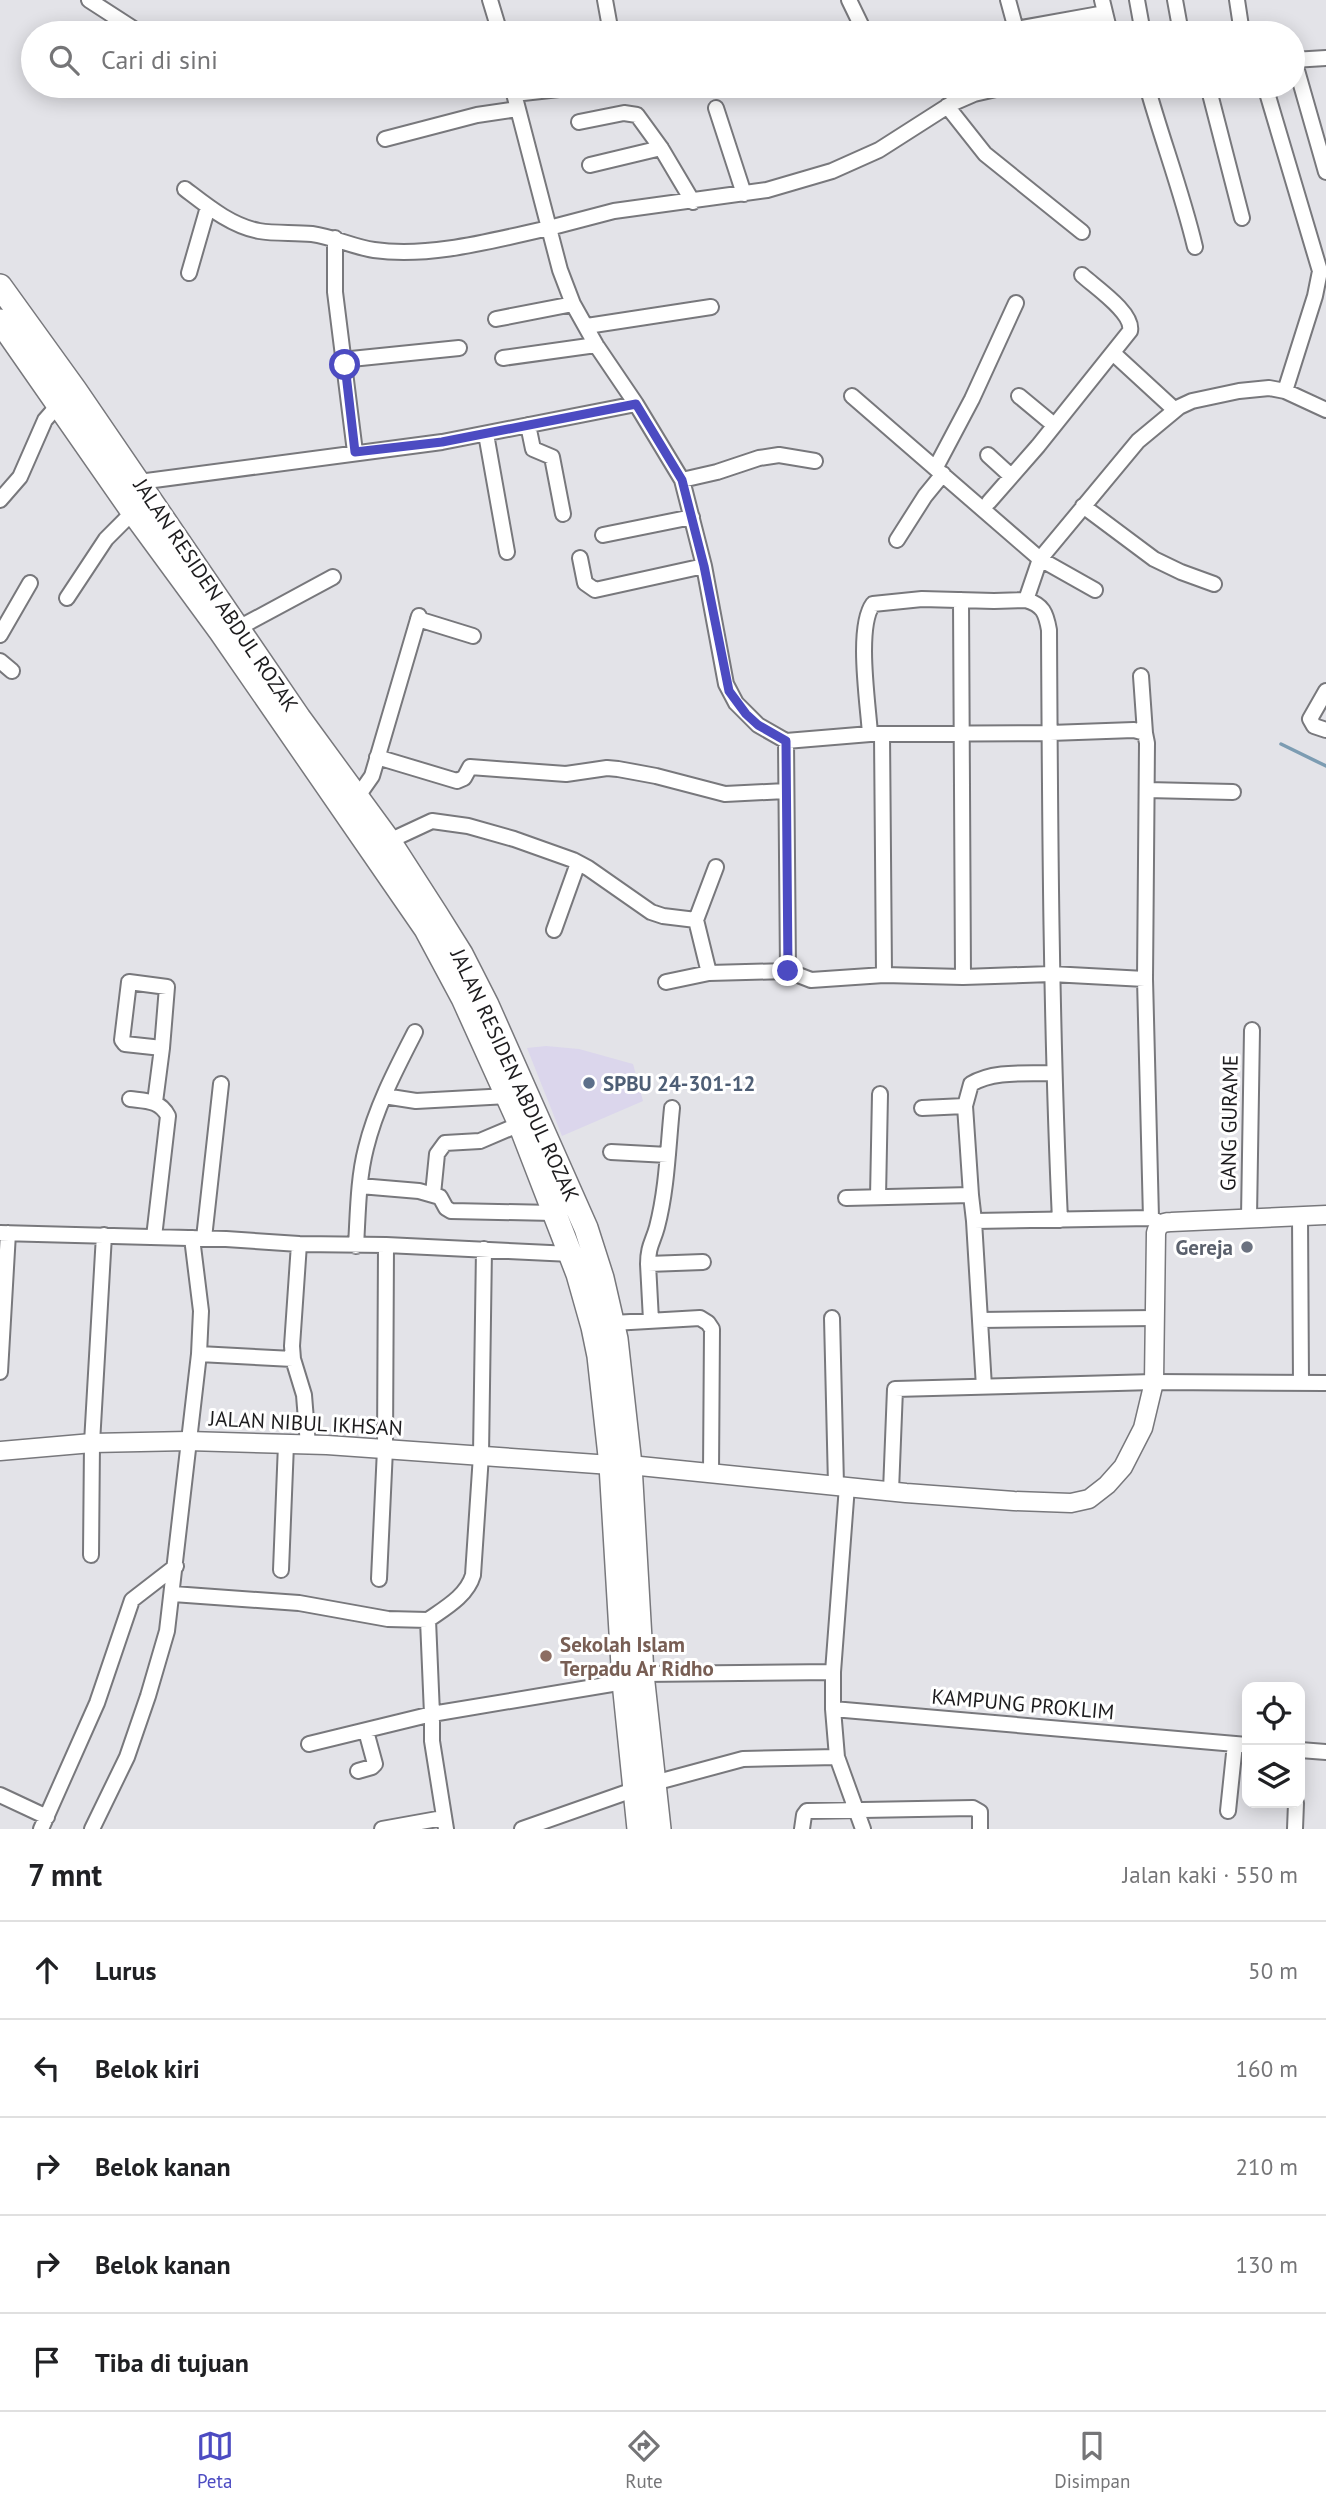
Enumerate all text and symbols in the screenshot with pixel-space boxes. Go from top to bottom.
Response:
search box [21,21,1305,98]
icon: search [45,41,83,79]
text: Cari di sini [101,43,218,76]
route start [329,349,360,380]
street label: JALAN RESIDEN ABDUL ROZAK [127,472,304,717]
street label: JALAN RESIDEN ABDUL ROZAK [444,943,586,1206]
route end [772,955,803,986]
street label: GANG GURAME [1214,1055,1244,1191]
place label: SPBU 24-301-12 [603,1070,756,1097]
marker: SPBU 24-301-12 [581,1075,597,1091]
place label: Gereja [1175,1234,1233,1261]
marker: Gereja [1239,1239,1255,1255]
street label: JALAN NIBUL IKHSAN [208,1404,403,1442]
place label: Sekolah Islam Terpadu Ar Ridho [560,1631,714,1682]
marker: Sekolah Islam Terpadu Ar Ridho [538,1648,554,1664]
map controls [1242,1682,1305,1808]
button: locate [1242,1682,1305,1745]
street label: KAMPUNG PROKLIM [931,1683,1115,1725]
button: layers [1242,1745,1305,1808]
text: 7 mnt [28,1855,102,1894]
text: Jalan kaki · 550 m [1123,1860,1298,1889]
icon: ahead [28,1951,66,1989]
text: Lurus [95,1954,156,1987]
text: 50 m [1248,1956,1298,1985]
icon: left [28,2049,66,2087]
text: Belok kiri [95,2052,200,2085]
text: 160 m [1236,2054,1298,2083]
icon: right [28,2147,66,2185]
text: Belok kanan [95,2150,231,2183]
text: 210 m [1236,2152,1298,2181]
icon: right [28,2245,66,2283]
text: Belok kanan [95,2248,231,2281]
text: 130 m [1236,2250,1298,2279]
icon: arrive [28,2343,66,2381]
text: Tiba di tujuan [95,2346,249,2379]
tab: Peta [196,2427,234,2493]
tab: Rute [625,2427,663,2493]
tab: Disimpan [1054,2427,1130,2493]

